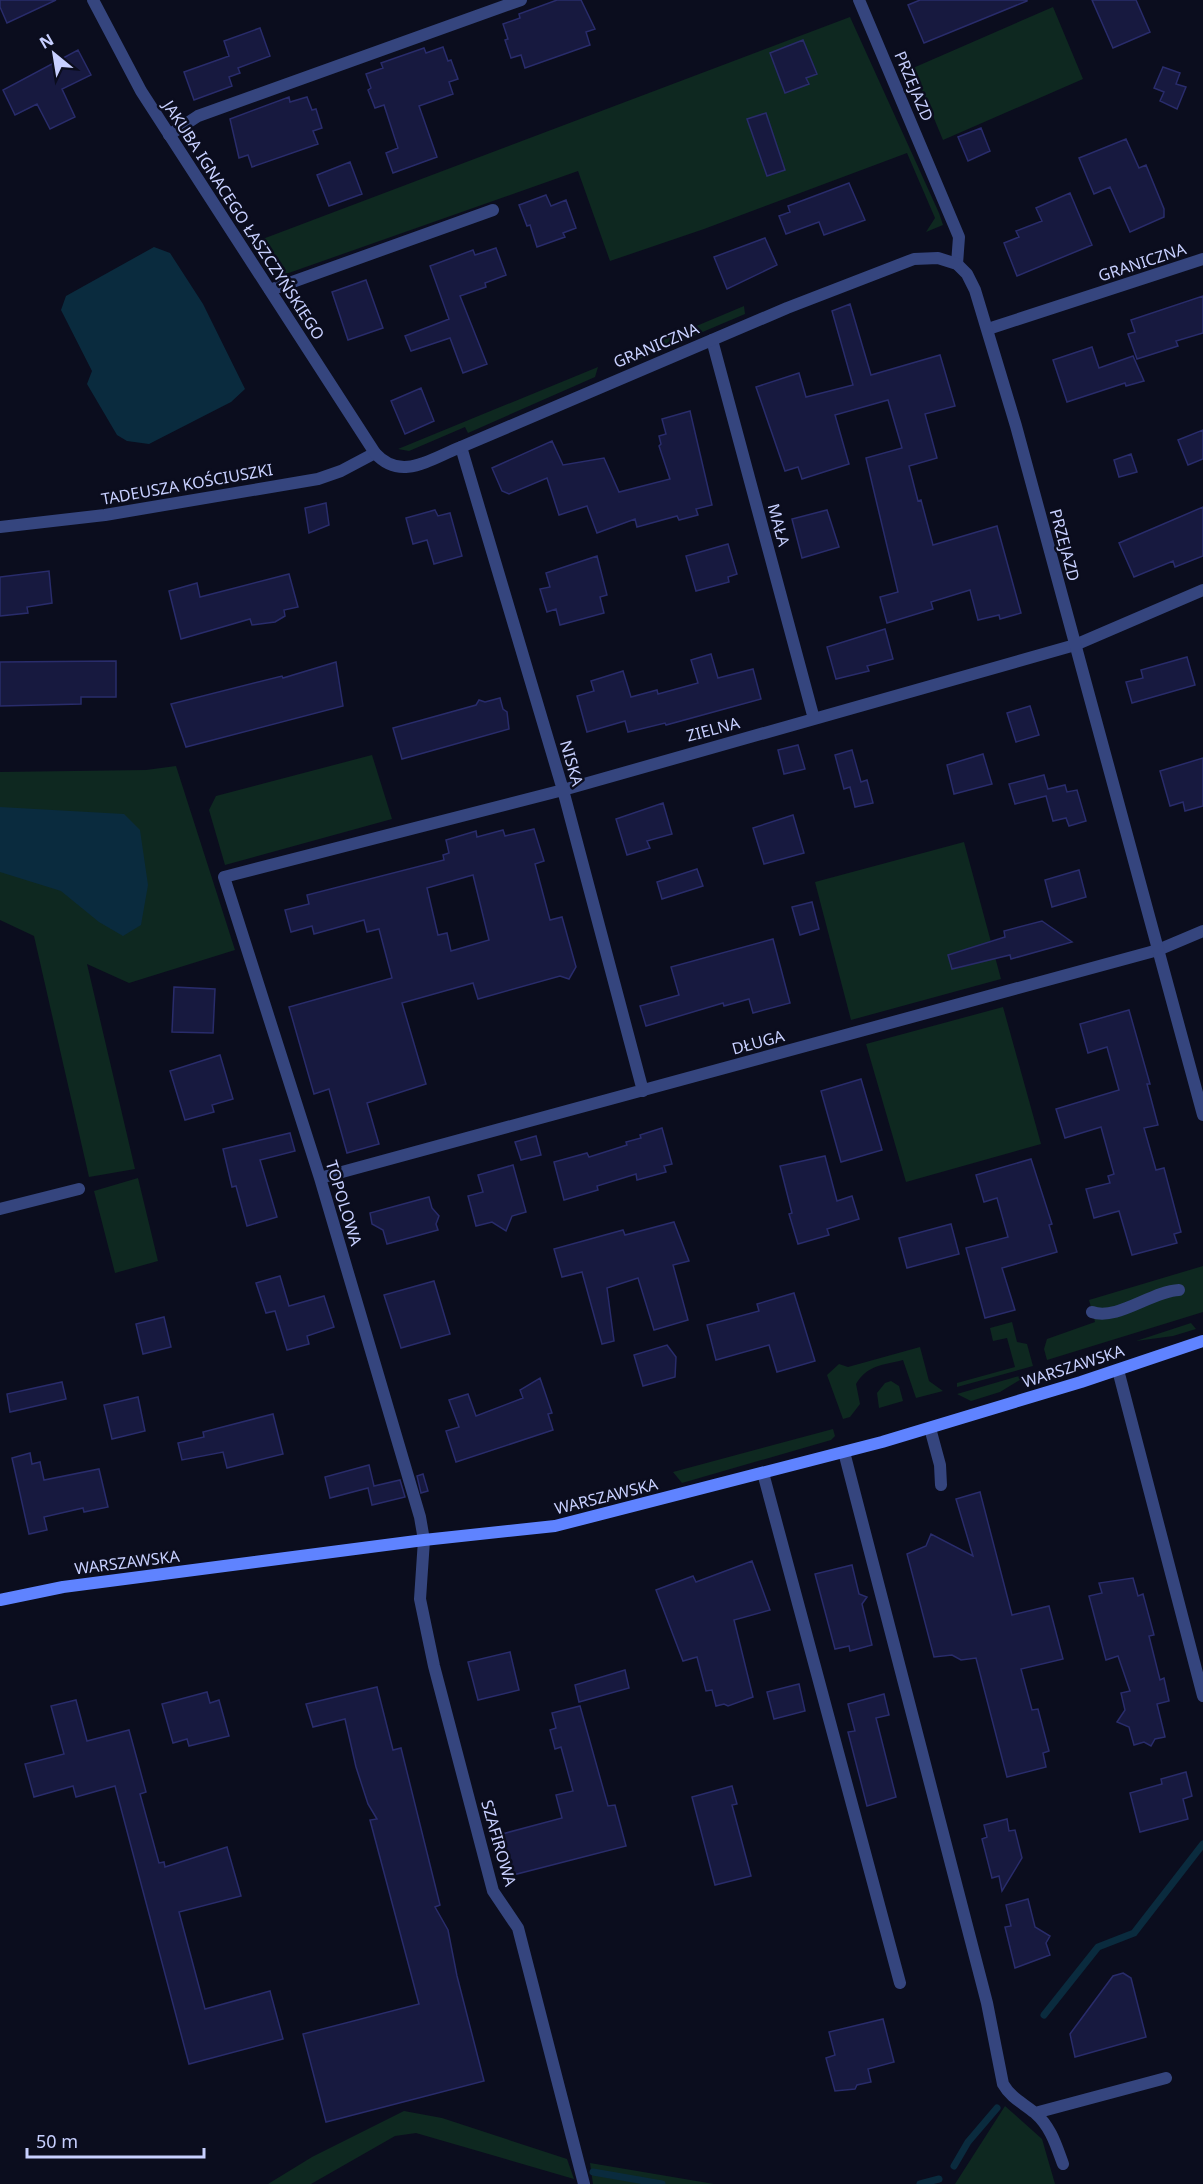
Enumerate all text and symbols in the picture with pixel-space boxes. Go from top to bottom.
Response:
north arrow [24,24,84,84]
text: N [35,28,58,54]
street label: PRZEJAZD [889,48,939,124]
street label: JAKUBA IGNACEGO ŁASZCZYŃSKIEGO [157,94,330,344]
street label: GRANICZNA [1095,237,1189,287]
street label: GRANICZNA [610,317,703,373]
street label: TADEUSZA KOŚCIUSZKI [99,458,275,510]
street label: MAŁA [763,501,795,550]
street label: PRZEJAZD [1045,506,1085,584]
street label: ZIELNA [684,711,743,747]
street label: NISKA [555,738,589,789]
street label: DŁUGA [729,1024,787,1060]
street label: TOPOLOWA [321,1158,368,1249]
street label: WARSZAWSKA [1019,1339,1127,1393]
street label: WARSZAWSKA [552,1472,661,1519]
street label: WARSZAWSKA [73,1545,182,1579]
street label: SZAFIROWA [476,1797,522,1889]
scale bar [27,2121,204,2159]
text: 50 m [36,2129,78,2153]

